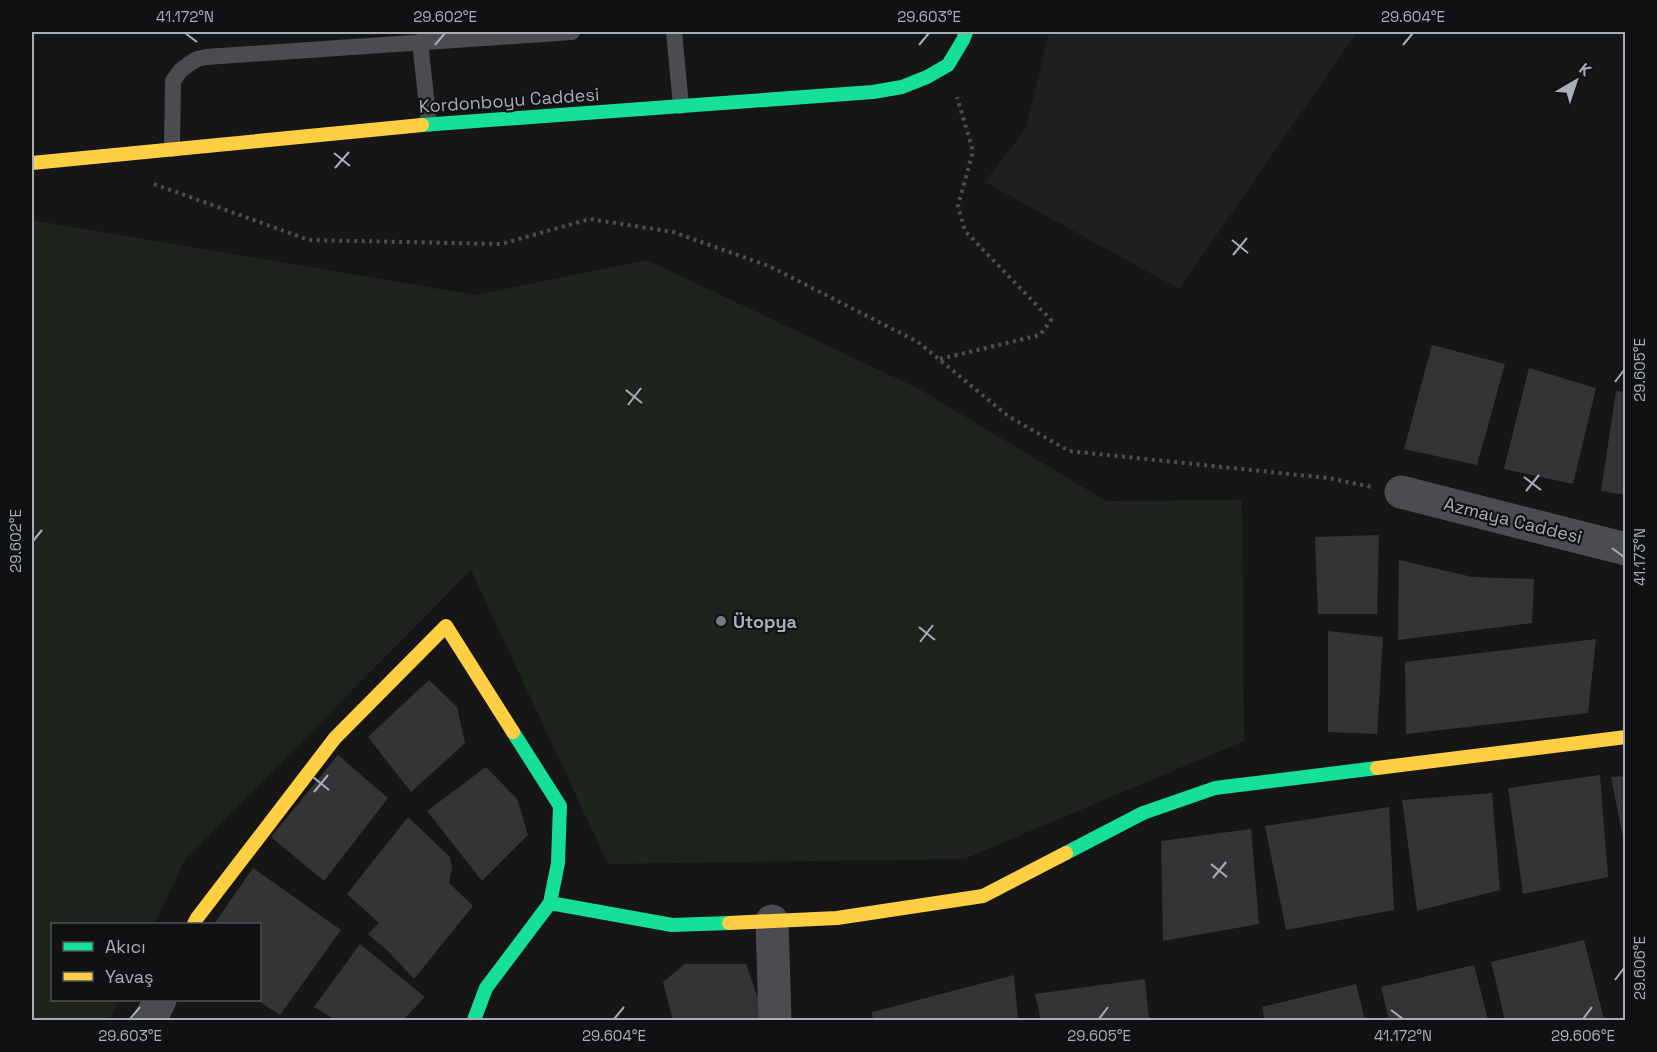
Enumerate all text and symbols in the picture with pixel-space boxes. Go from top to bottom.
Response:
text: 41.172°N [156,7,214,26]
text: 29.602°E [413,7,477,26]
text: 29.603°E [897,7,961,26]
text: 29.604°E [1381,7,1445,26]
north arrow [1546,51,1606,111]
text: K [1575,58,1596,81]
street label: Kordonboyu Caddesi [418,82,600,118]
text: 29.605°E [1630,338,1649,402]
street label: Azmaya Caddesi [1441,492,1585,548]
text: 29.602°E [6,509,25,573]
text: 41.173°N [1630,528,1649,586]
place label: Ütopya [733,610,798,633]
marker: Ütopya [714,614,728,628]
legend [51,923,261,1001]
text: Akıcı [105,935,146,958]
text: 29.606°E [1630,936,1649,1000]
text: Yavaş [105,965,154,988]
text: 29.603°E [98,1026,162,1045]
text: 29.604°E [582,1026,646,1045]
text: 29.605°E [1067,1026,1131,1045]
text: 41.172°N [1374,1026,1432,1045]
text: 29.606°E [1551,1026,1615,1045]

